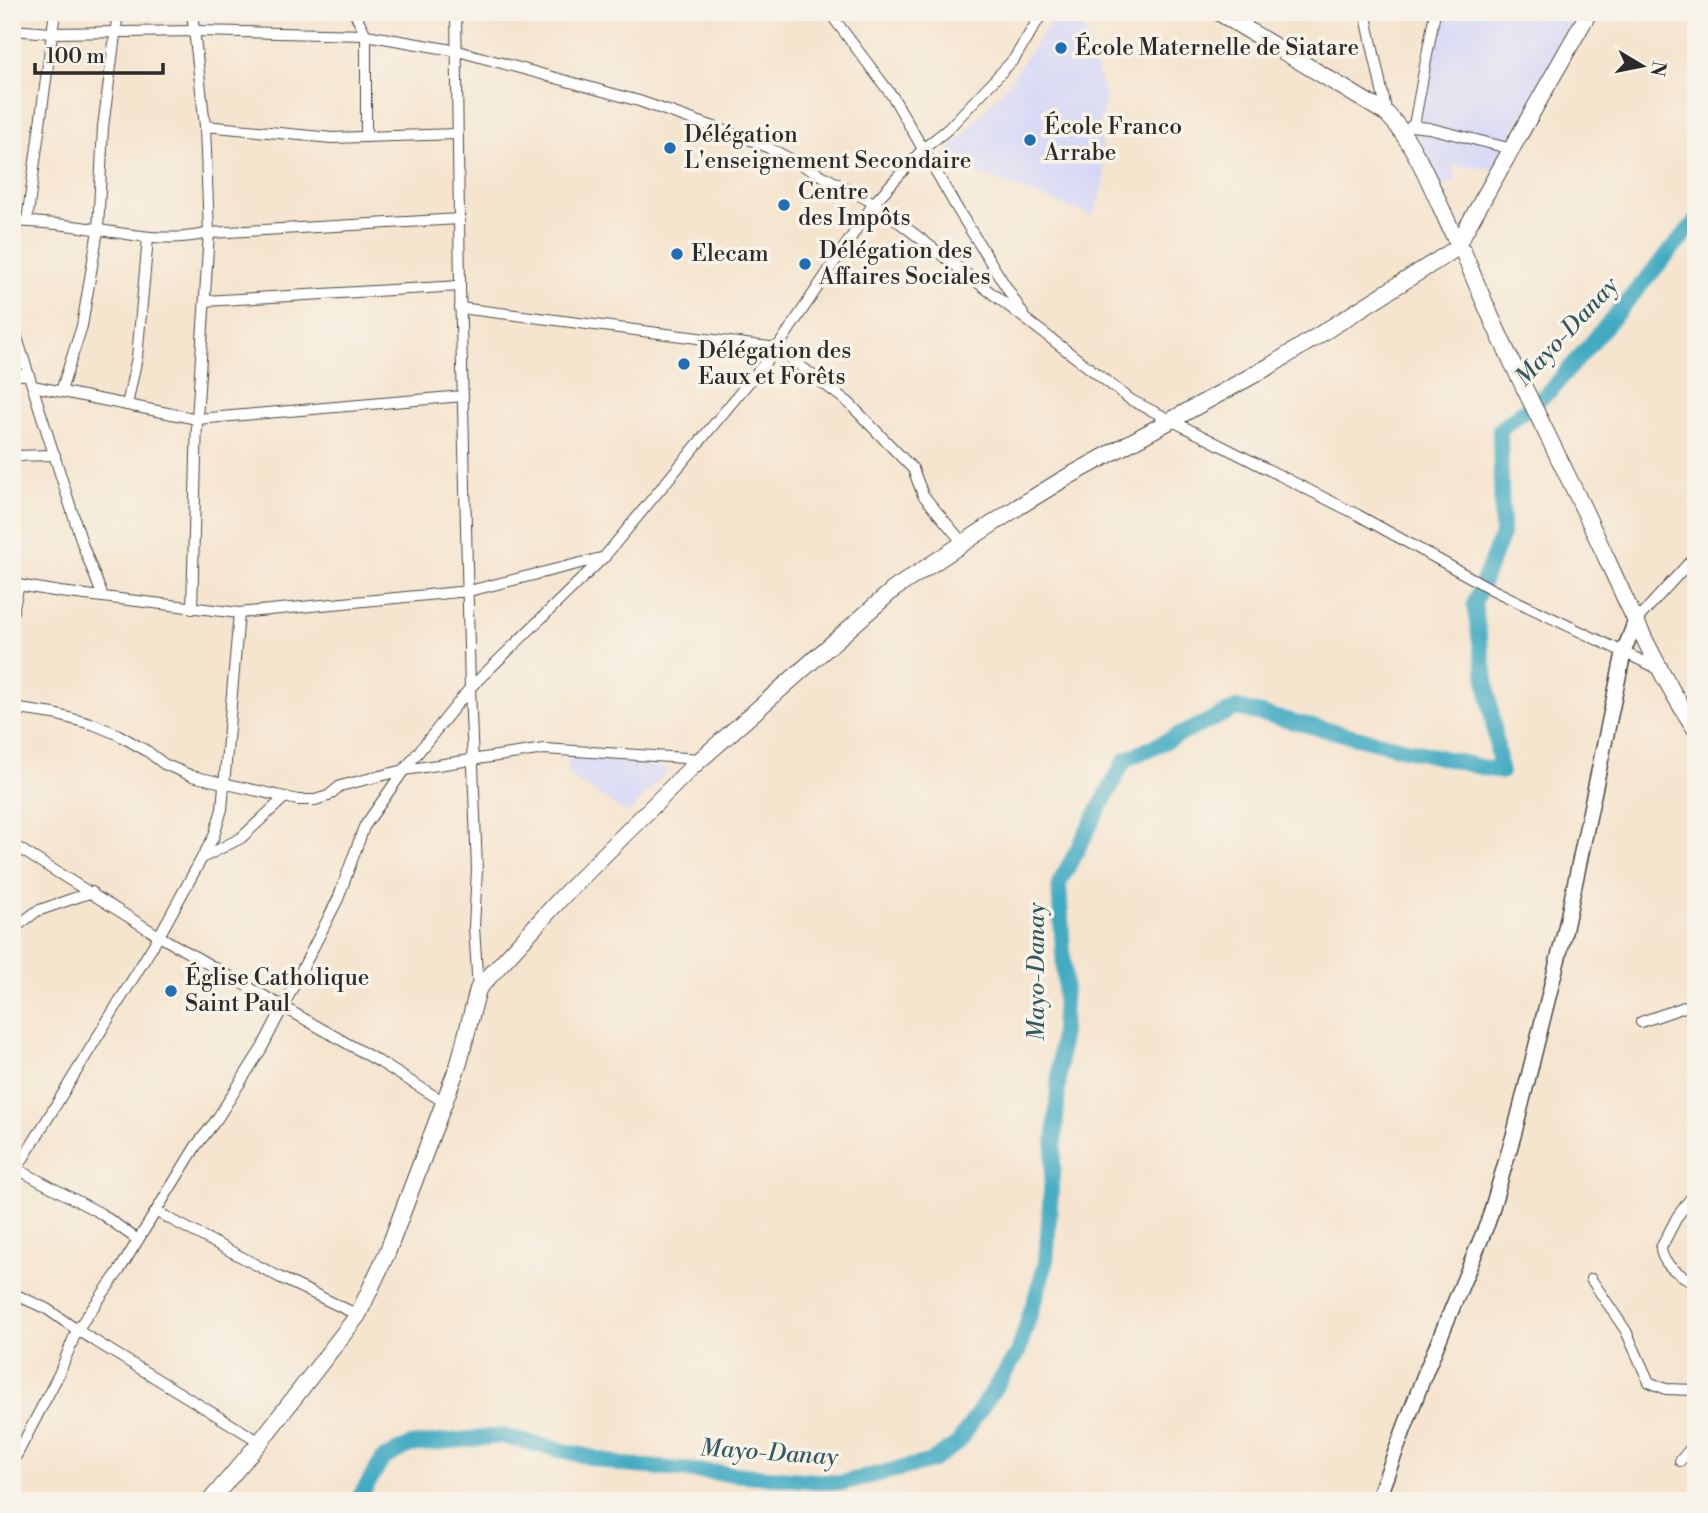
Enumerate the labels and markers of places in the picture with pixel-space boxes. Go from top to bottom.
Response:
place label: École Maternelle de Siatare [1075,32,1359,62]
marker: École Maternelle de Siatare [1053,40,1069,56]
place label: École Franco Arrabe [1043,111,1182,167]
place label: Délégation L'enseignement Secondaire [684,121,971,175]
marker: École Franco Arrabe [1022,132,1038,148]
marker: Délégation L'enseignement Secondaire [662,140,678,156]
place label: Centre des Impôts [798,178,911,232]
marker: Centre des Impôts [776,197,792,213]
place label: Délégation des Affaires Sociales [818,237,991,291]
place label: Elecam [691,240,769,268]
marker: Elecam [669,246,685,262]
marker: Délégation des Affaires Sociales [797,256,813,272]
place label: Délégation des Eaux et Forêts [698,337,851,391]
marker: Délégation des Eaux et Forêts [676,356,692,372]
place label: Église Catholique Saint Paul [185,962,369,1018]
marker: Église Catholique Saint Paul [163,983,179,999]

